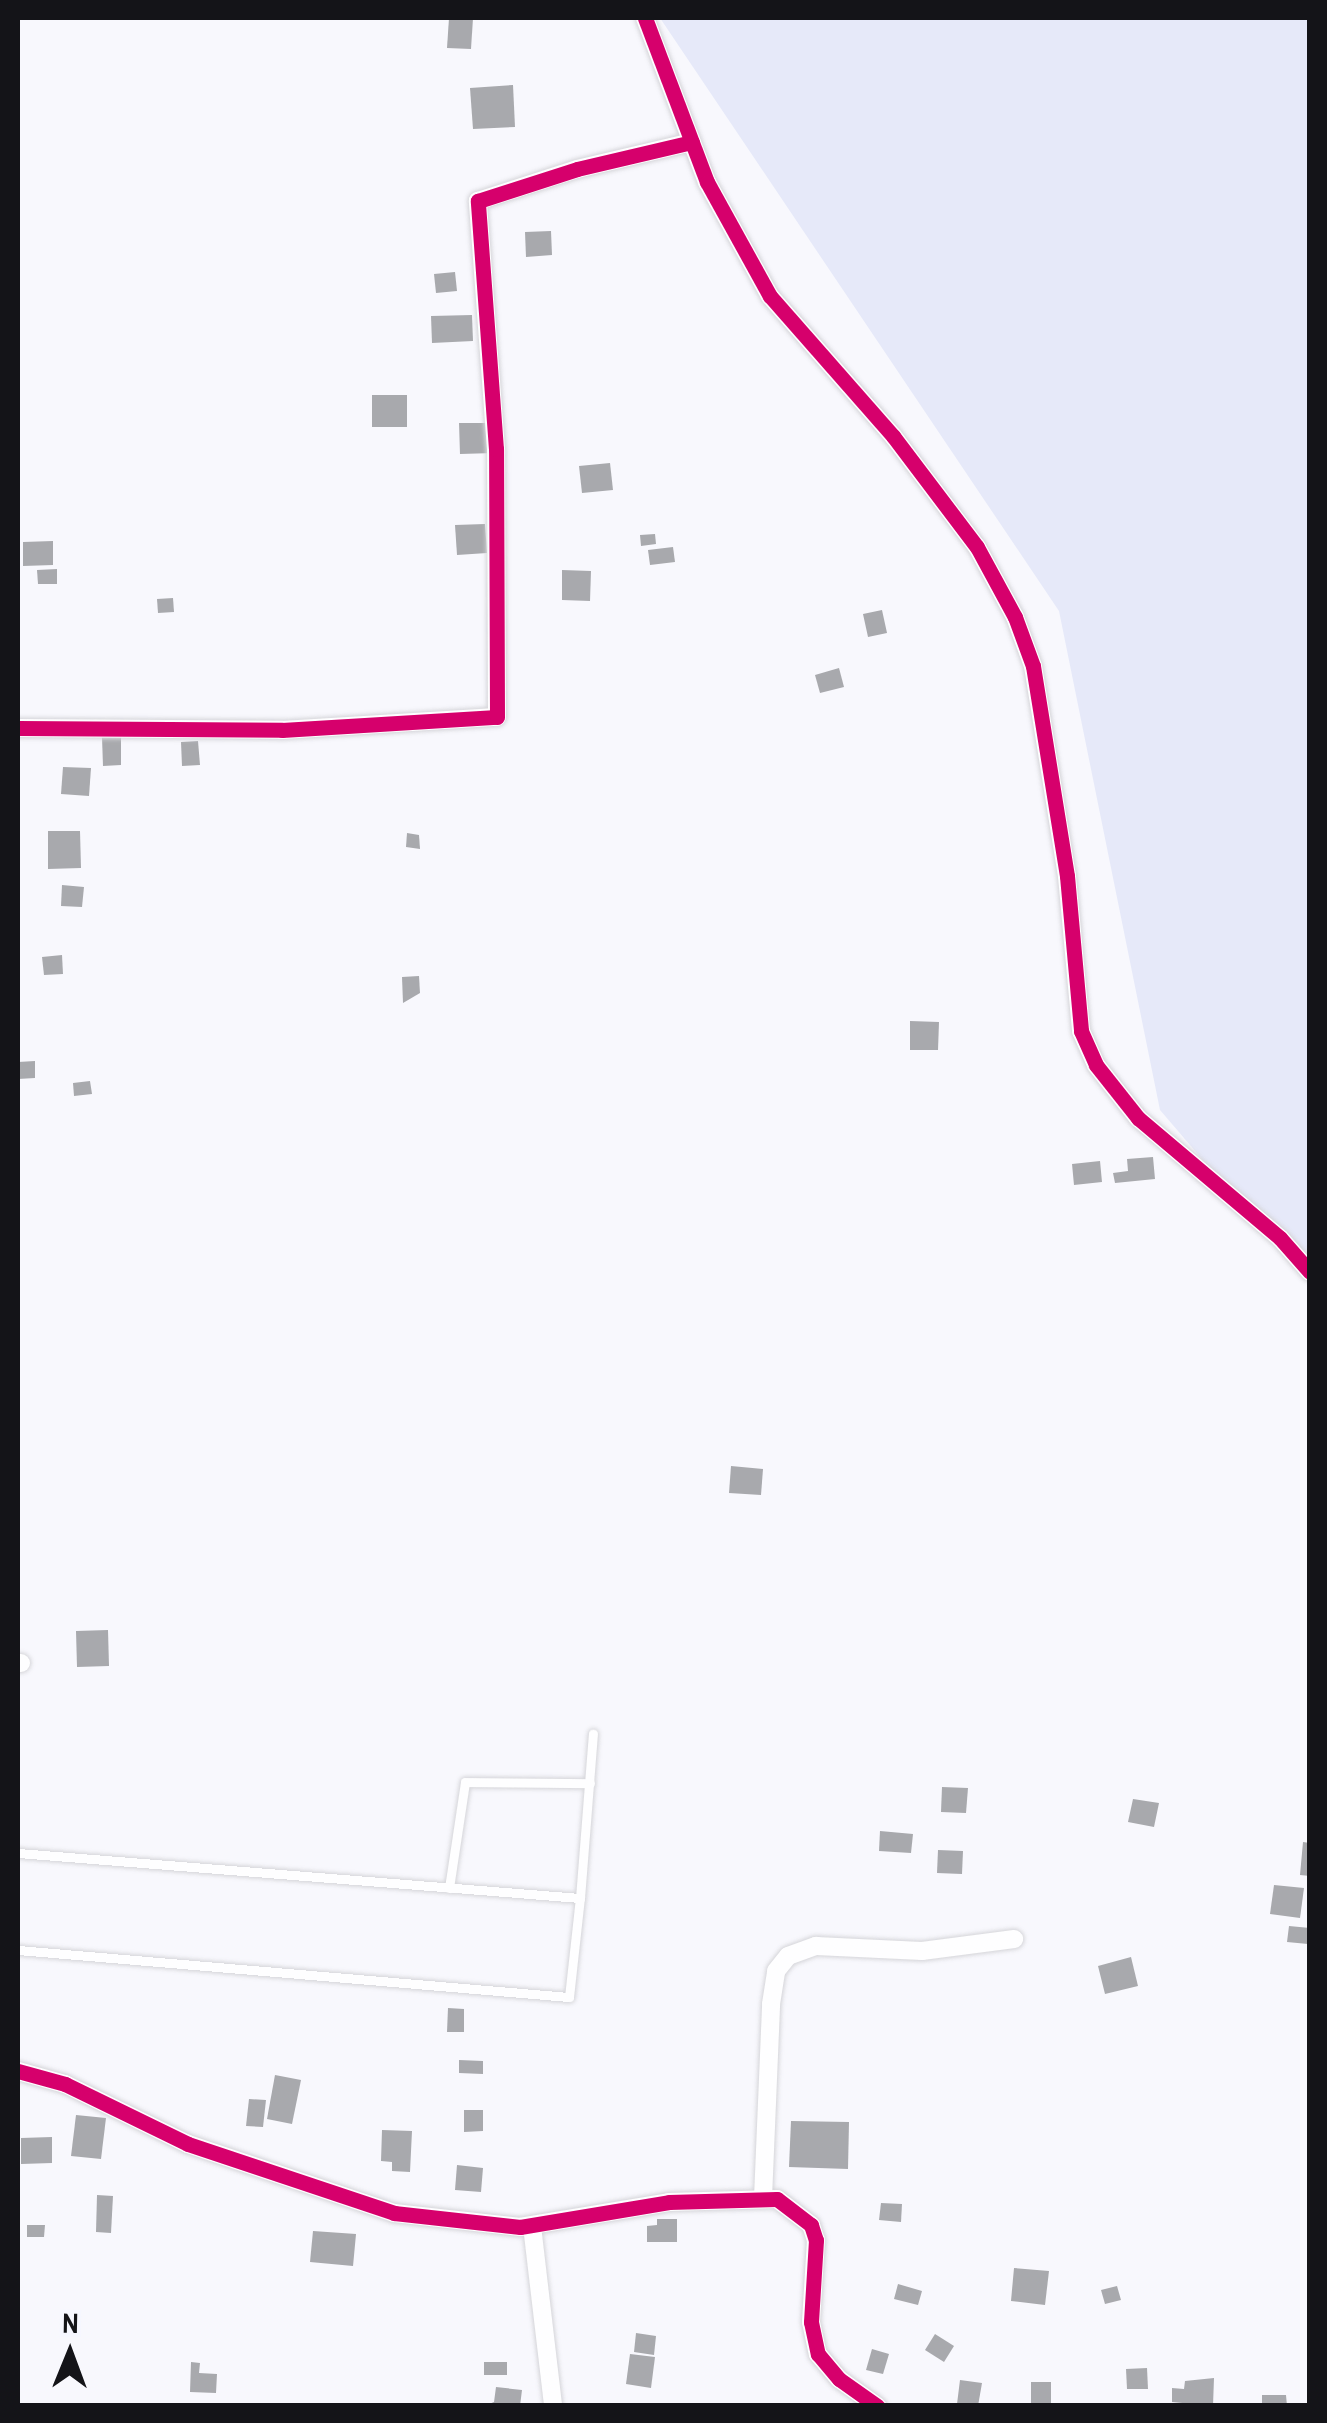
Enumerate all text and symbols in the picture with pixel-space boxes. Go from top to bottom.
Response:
north arrow [20,2303,120,2403]
text: N [62,2304,79,2342]

